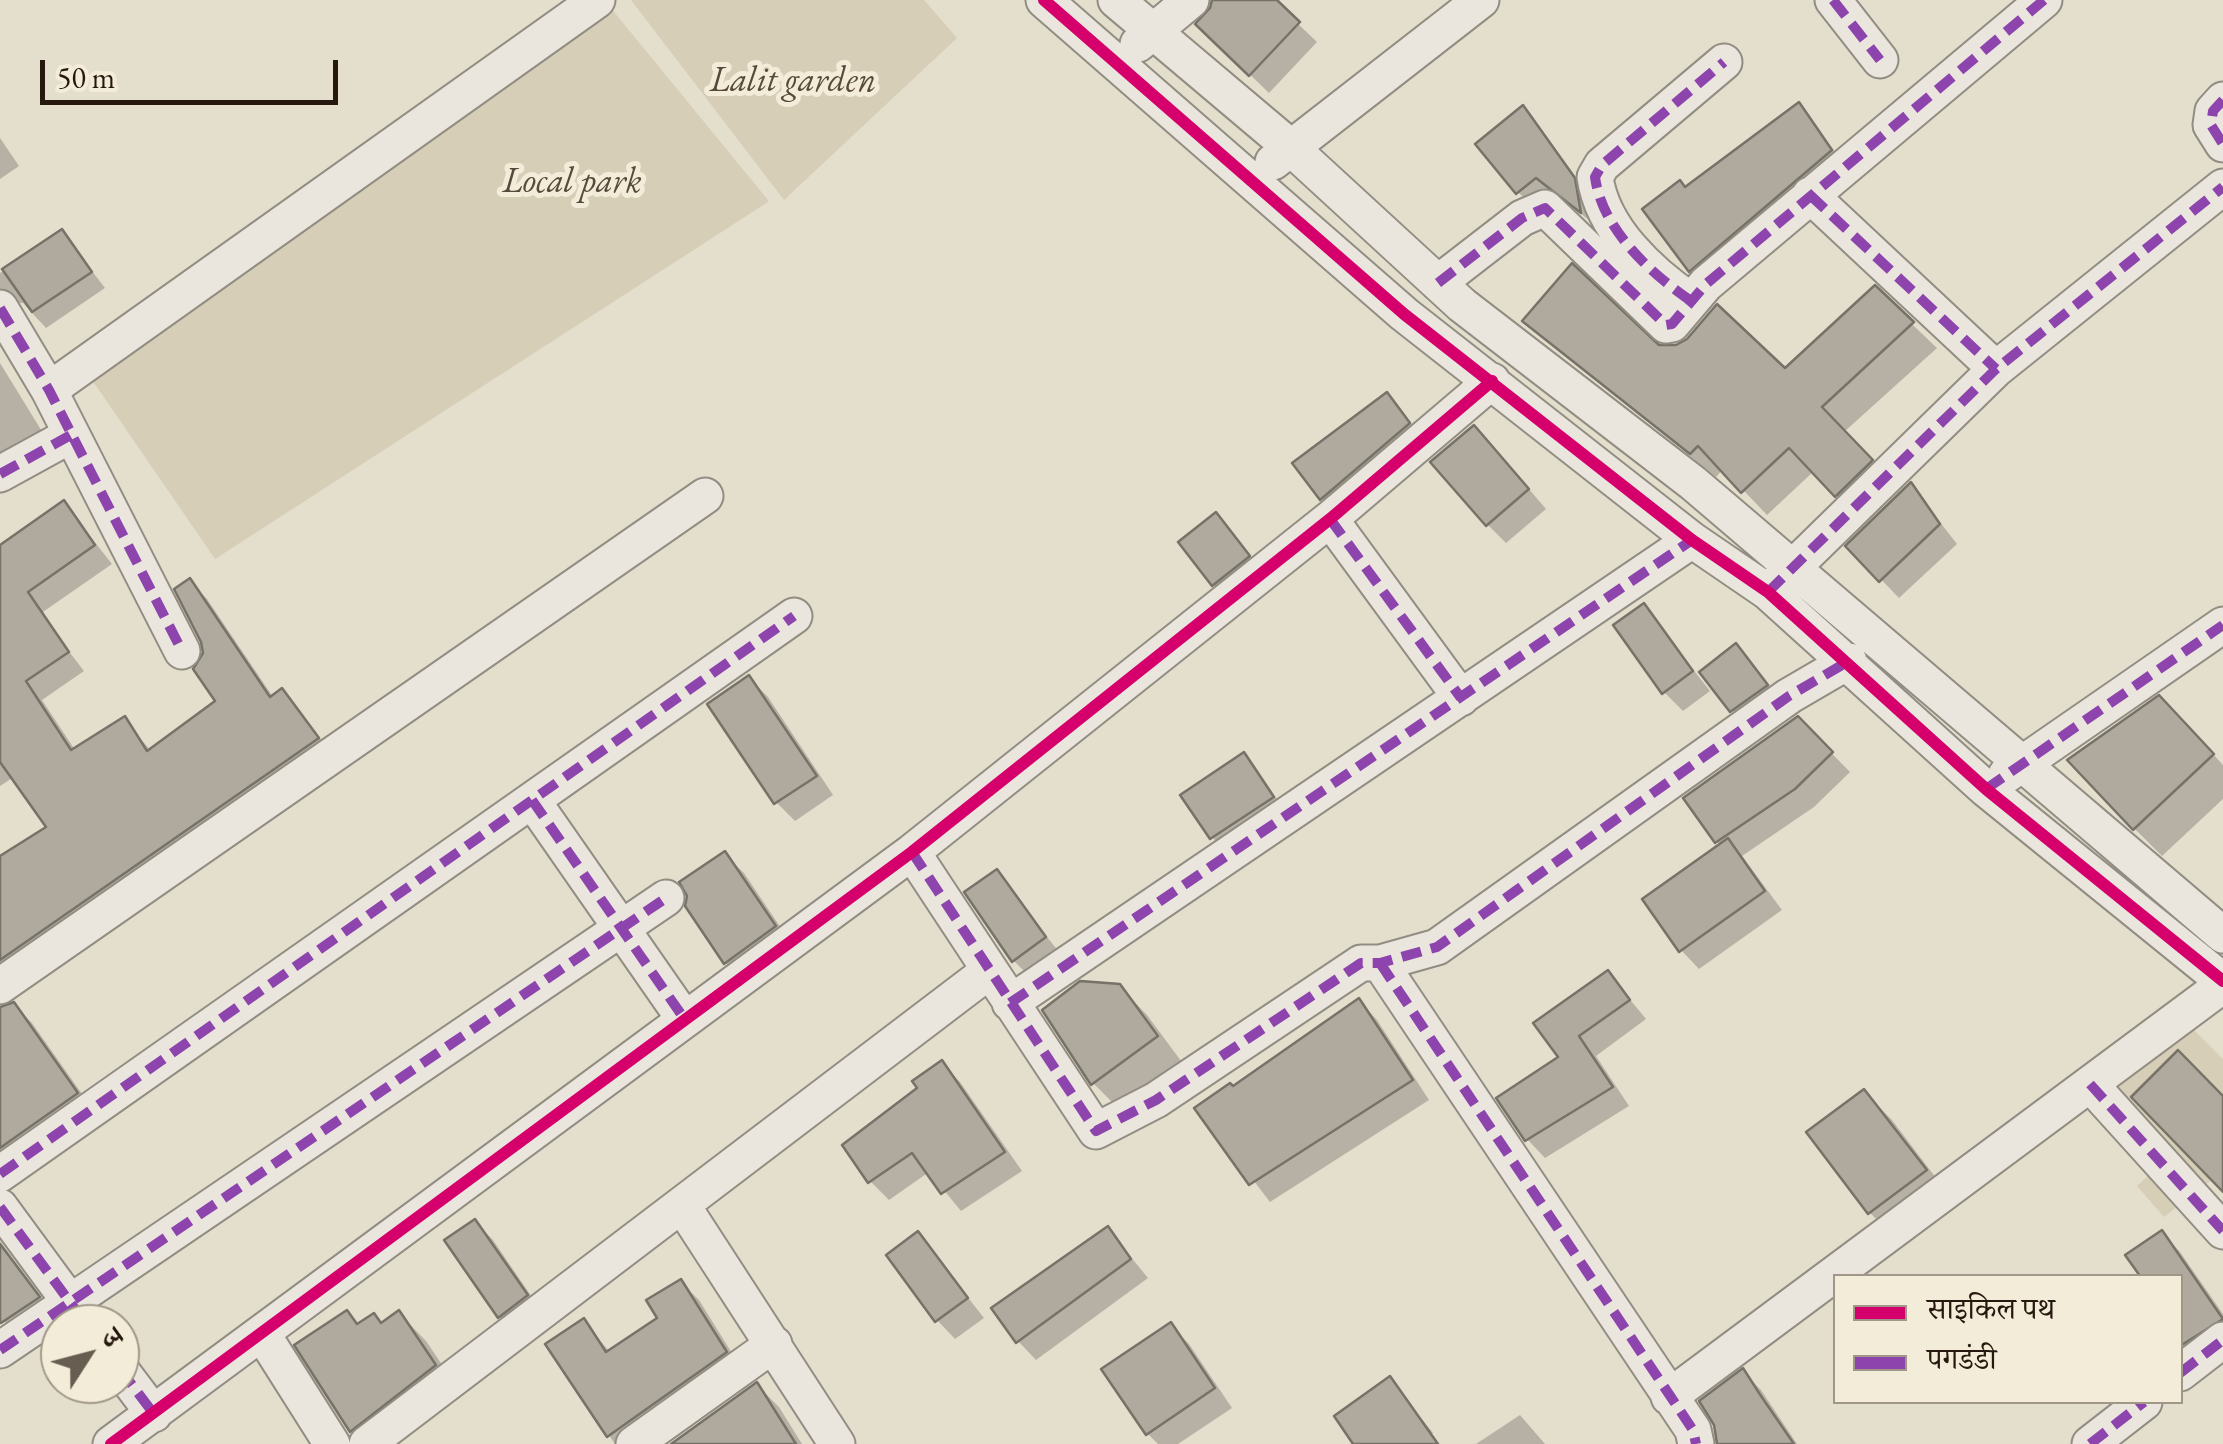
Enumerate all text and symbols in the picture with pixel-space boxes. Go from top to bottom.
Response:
scale bar [45,40,342,102]
text: 50 m [57,58,115,97]
park label: Lalit garden [710,60,876,102]
park label: Local park [502,161,642,203]
legend [1833,1274,2183,1404]
text: साइकिल पथ [1927,1289,2055,1328]
north arrow [40,1304,140,1404]
text: उ [94,1321,131,1354]
text: पगडंडी [1927,1339,1997,1378]

